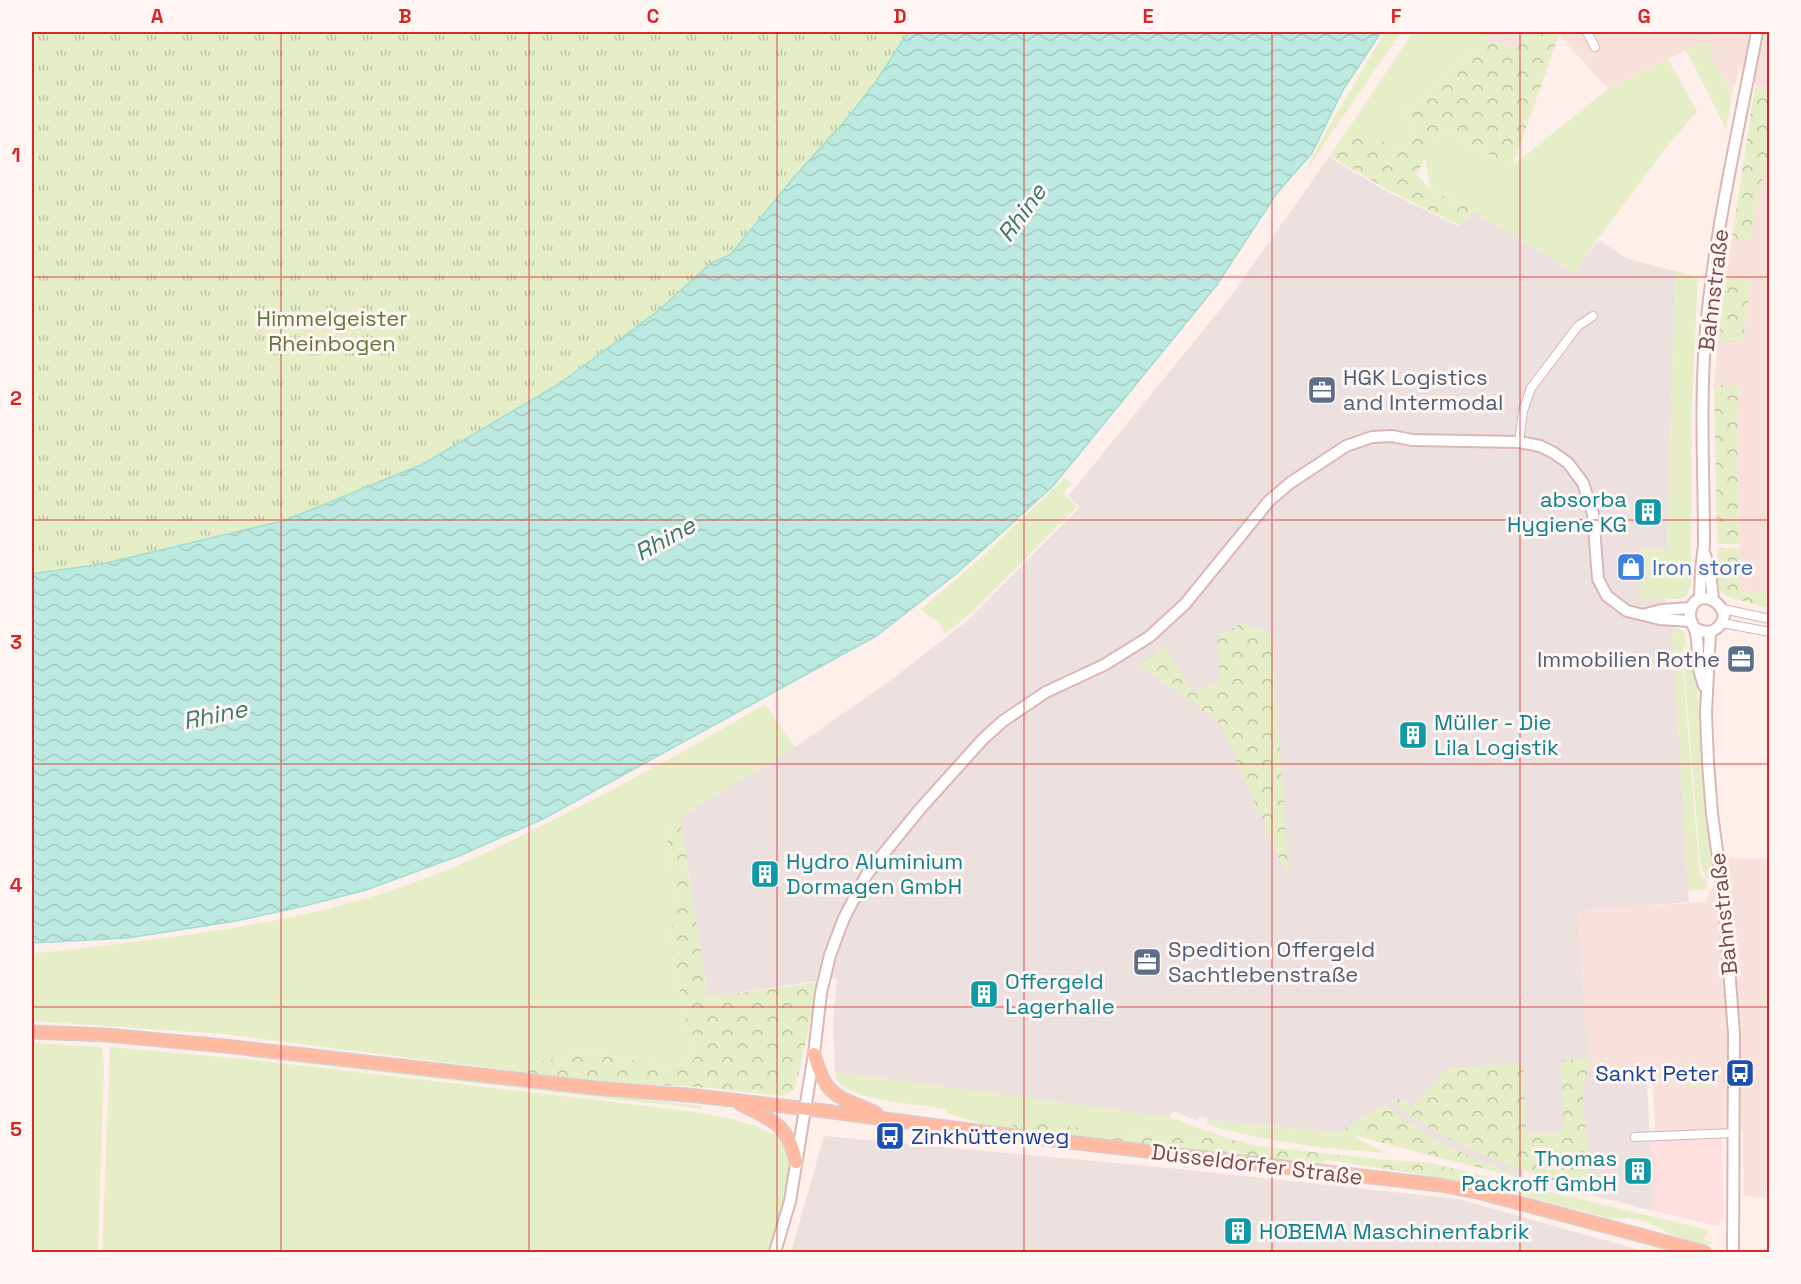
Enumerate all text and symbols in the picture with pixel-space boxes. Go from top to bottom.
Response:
text: A [151,3,164,29]
text: B [398,3,412,29]
text: C [647,3,660,29]
text: D [893,3,907,29]
text: E [1142,3,1154,29]
text: F [1391,3,1402,29]
text: G [1637,3,1651,29]
text: 1 [11,142,21,168]
water label: Rhine [990,177,1054,248]
street label: Bahnstraße [1692,227,1734,353]
park label: Himmelgeister Rheinbogen [257,304,408,357]
place label: HGK Logistics and Intermodal [1343,363,1503,416]
office icon: HGK Logistics and Intermodal [1306,374,1338,406]
text: 2 [10,385,22,411]
place label: absorba Hygiene KG [1507,485,1627,538]
building icon: absorba Hygiene KG [1632,496,1664,528]
water label: Rhine [629,509,701,568]
shop icon: Iron store [1615,551,1647,583]
place label: Iron store [1652,553,1754,581]
text: 3 [10,629,22,655]
office icon: Immobilien Rothe [1725,643,1757,675]
place label: Immobilien Rothe [1537,645,1720,673]
water label: Rhine [180,692,251,736]
place label: Müller - Die Lila Logistik [1434,708,1559,761]
building icon: Müller - Die Lila Logistik [1397,719,1429,751]
place label: Hydro Aluminium Dormagen GmbH [786,847,963,900]
street label: Bahnstraße [1703,851,1743,977]
building icon: Hydro Aluminium Dormagen GmbH [749,858,781,890]
text: 4 [10,872,23,898]
place label: Spedition Offergeld Sachtlebenstraße [1168,935,1375,988]
office icon: Spedition Offergeld Sachtlebenstraße [1131,946,1163,978]
place label: Offergeld Lagerhalle [1005,967,1115,1020]
building icon: Offergeld Lagerhalle [968,978,1000,1010]
bus stop icon: Sankt Peter [1724,1057,1756,1089]
place label: Sankt Peter [1595,1059,1719,1087]
text: 5 [10,1116,22,1142]
bus stop icon: Zinkhüttenweg [874,1120,906,1152]
place label: Zinkhüttenweg [911,1122,1069,1150]
street label: Düsseldorfer Straße [1150,1137,1364,1191]
place label: Thomas Packroff GmbH [1461,1144,1617,1197]
building icon: Thomas Packroff GmbH [1622,1155,1654,1187]
building icon: HOBEMA Maschinenfabrik [1222,1215,1254,1247]
place label: HOBEMA Maschinenfabrik [1259,1217,1530,1245]

